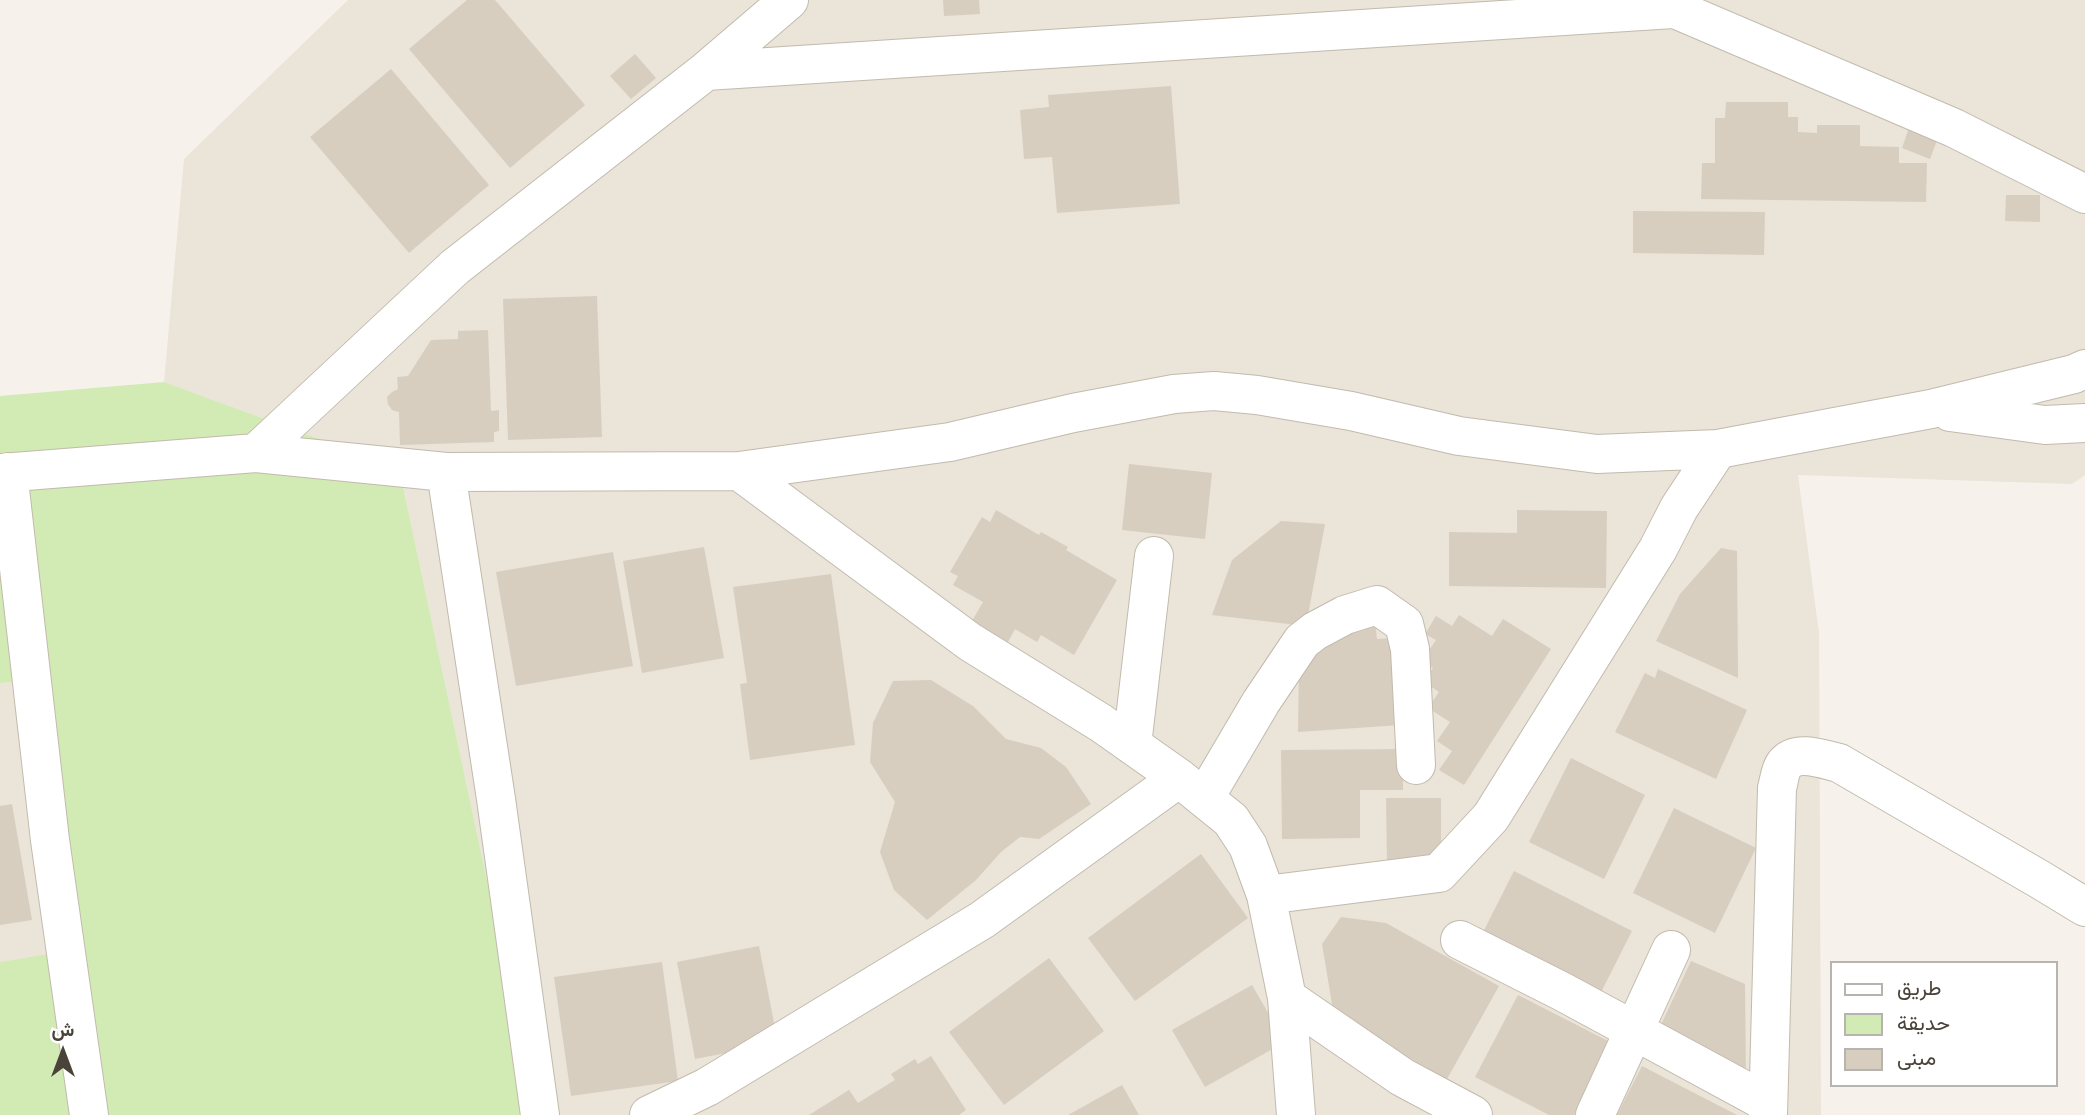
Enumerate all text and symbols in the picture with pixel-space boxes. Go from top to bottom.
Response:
legend [1829,961,2057,1087]
text: طريق [1897,973,1942,1003]
text: حديقة [1897,1008,1950,1038]
north arrow [28,1017,98,1087]
text: ش [52,1017,74,1044]
text: مبنى [1897,1043,1936,1073]

